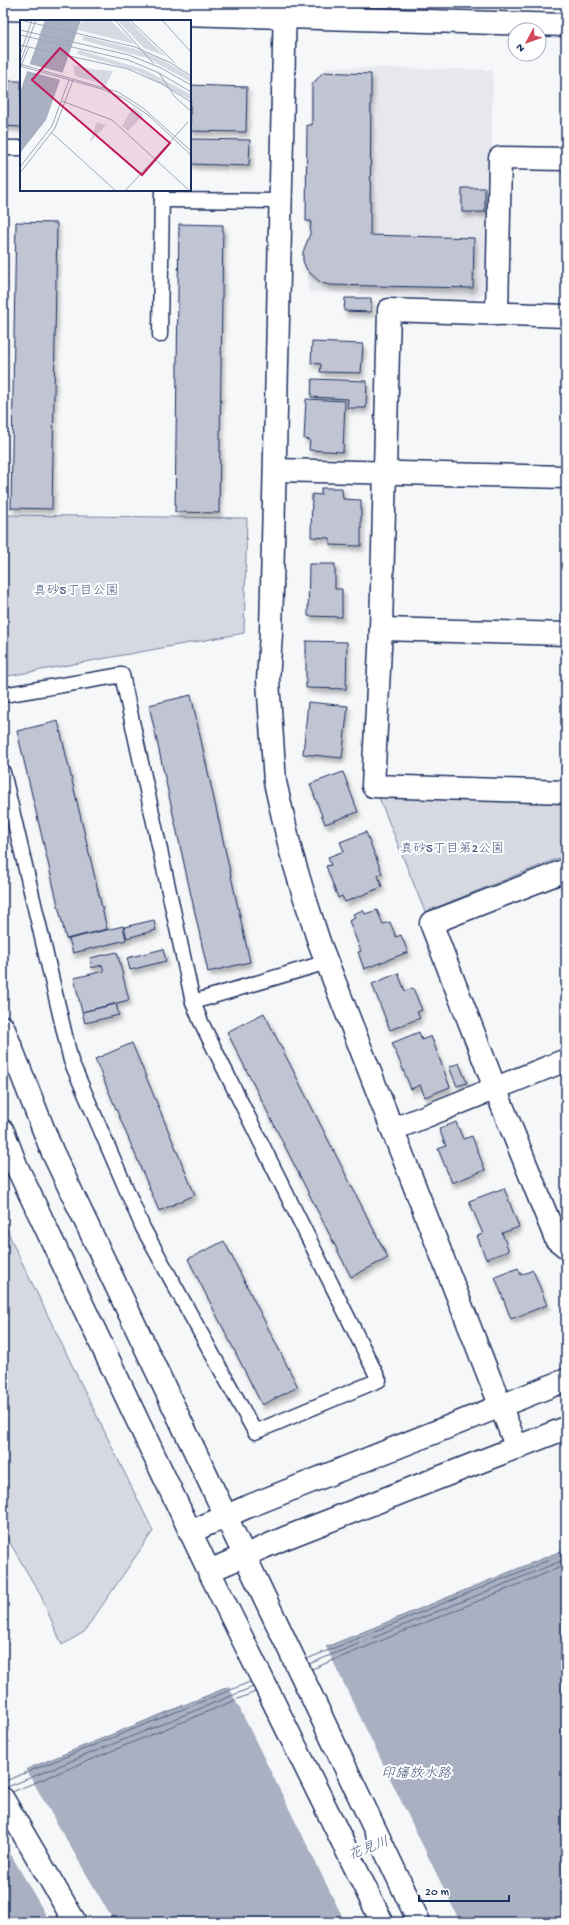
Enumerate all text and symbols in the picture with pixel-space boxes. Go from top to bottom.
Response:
inset map [20,20,191,191]
north arrow [507,22,547,62]
text: N [514,41,528,54]
park label: 真砂5丁目公園 [34,583,118,599]
park label: 真砂5丁目第2公園 [400,841,504,857]
water label: 印旛放水路 [381,1765,452,1783]
water label: 花見川 [346,1833,391,1865]
scale bar [419,1877,509,1903]
text: 20 m [425,1886,450,1900]

